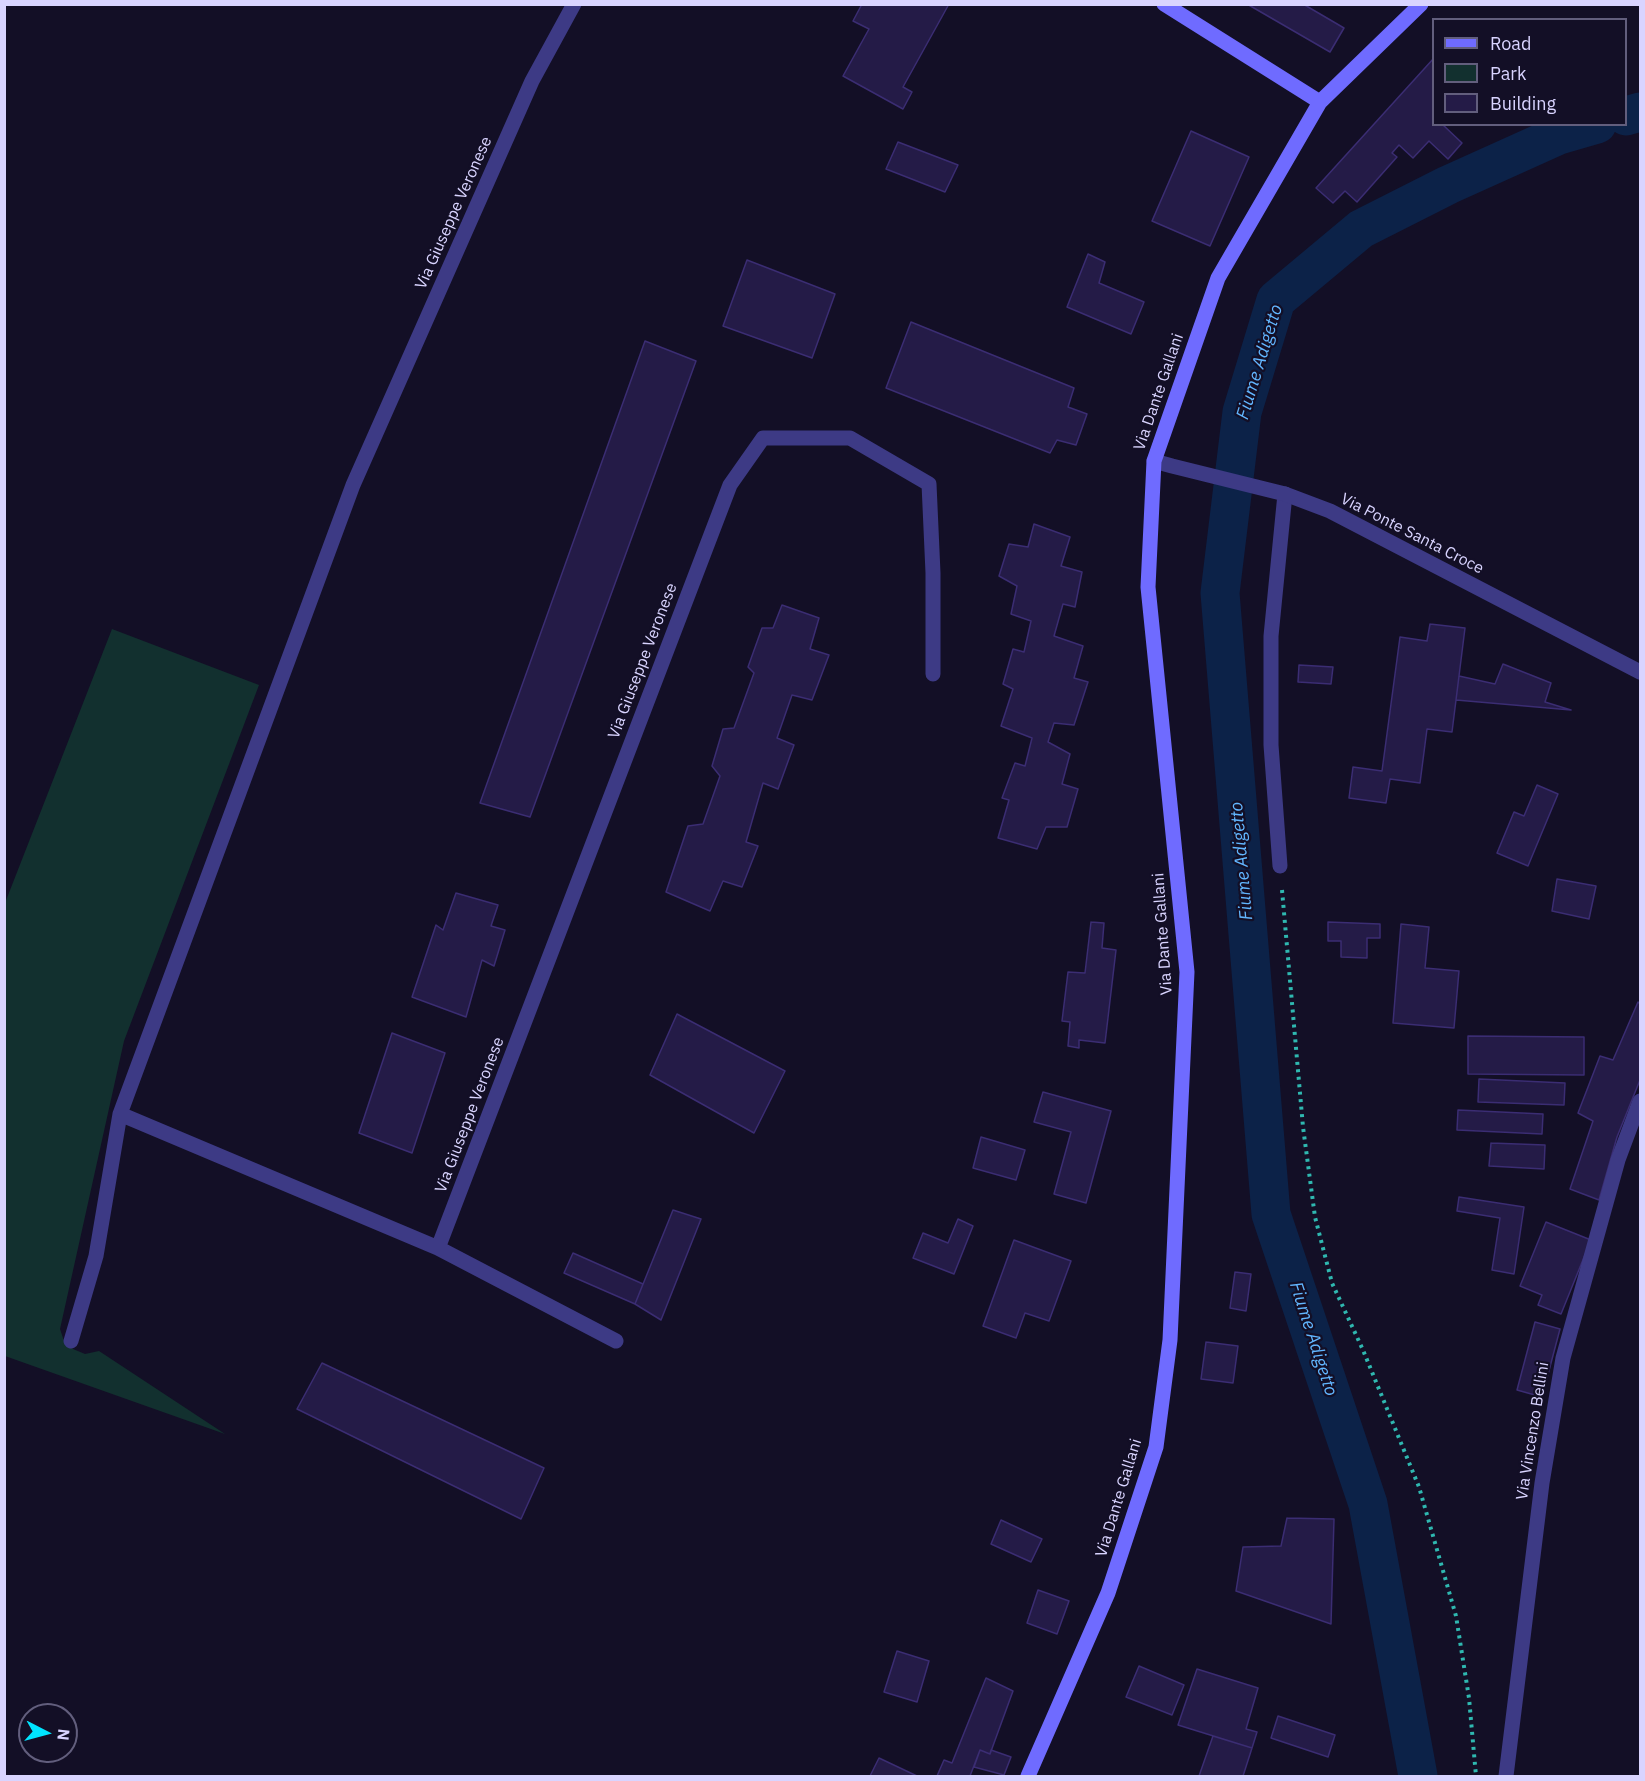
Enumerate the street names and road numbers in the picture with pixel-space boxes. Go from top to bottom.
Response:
street label: Via Giuseppe Veronese [412,134,496,292]
street label: Via Dante Gallani [1130,331,1188,453]
street label: Via Ponte Santa Croce [1337,490,1487,578]
street label: Via Giuseppe Veronese [604,580,682,742]
street label: Via Dante Gallani [1149,872,1177,996]
street label: Via Giuseppe Veronese [431,1034,509,1196]
street label: Via Vincenzo Bellini [1513,1361,1553,1501]
street label: Via Dante Gallani [1092,1437,1146,1559]

